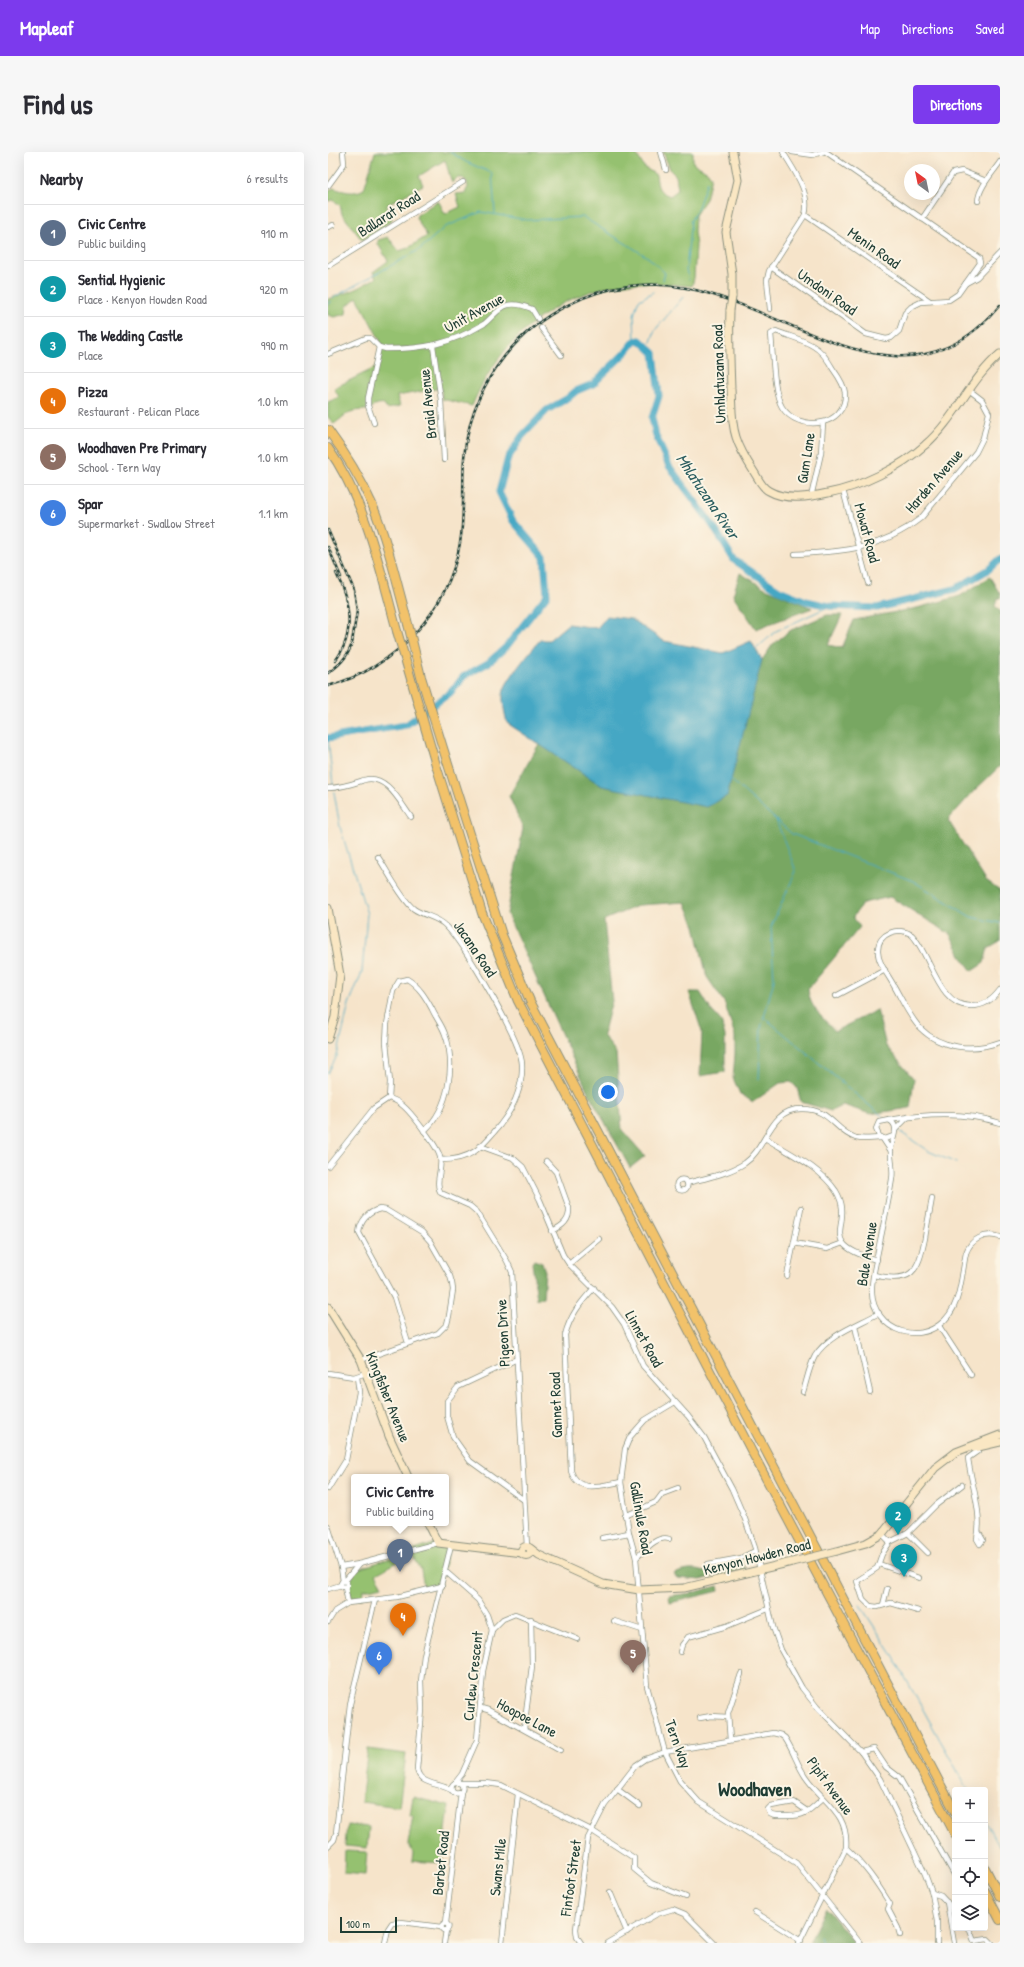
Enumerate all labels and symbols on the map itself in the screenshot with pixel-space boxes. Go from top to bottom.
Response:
north arrow [904,164,940,200]
street label: Ballarat Road [353,185,424,242]
street label: Menin Road [844,222,905,273]
street label: Umdoni Road [793,263,861,320]
street label: Unit Avenue [440,288,507,338]
street label: Umhlatuzana Road [706,324,731,424]
street label: Braid Avenue [413,368,442,440]
street label: Gum Lane [791,431,820,485]
street label: Harden Avenue [900,444,967,517]
water label: Mhlatuzana River [671,449,746,545]
street label: Mowat Road [849,501,886,565]
street label: Jacana Road [449,916,502,981]
your location [598,1082,618,1102]
street label: Bale Avenue [851,1220,882,1288]
street label: Pigeon Drive [490,1299,515,1367]
street label: Linnet Road [620,1307,669,1371]
street label: Kingfisher Avenue [361,1348,416,1445]
street label: Gannet Road [544,1372,567,1438]
street label: Gallinule Road [625,1480,658,1556]
pin: 2 [885,1502,911,1535]
street label: Kenyon Howden Road [701,1533,813,1580]
pin: 1 [387,1539,413,1572]
pin: 3 [891,1544,917,1577]
pin: 4 [390,1603,416,1636]
street label: Curlew Crescent [457,1629,488,1722]
pin: 5 [620,1640,646,1673]
pin: 6 [366,1642,392,1675]
street label: Hoopoe Lane [494,1693,561,1742]
street label: Tern Way [660,1717,697,1771]
street label: Pipit Avenue [802,1752,859,1819]
district label: Woodhaven [718,1776,792,1802]
street label: Barbet Road [427,1830,454,1896]
street label: Swans Mile [484,1837,511,1897]
street label: Finfoot Street [555,1838,586,1918]
scale bar [340,1915,397,1934]

